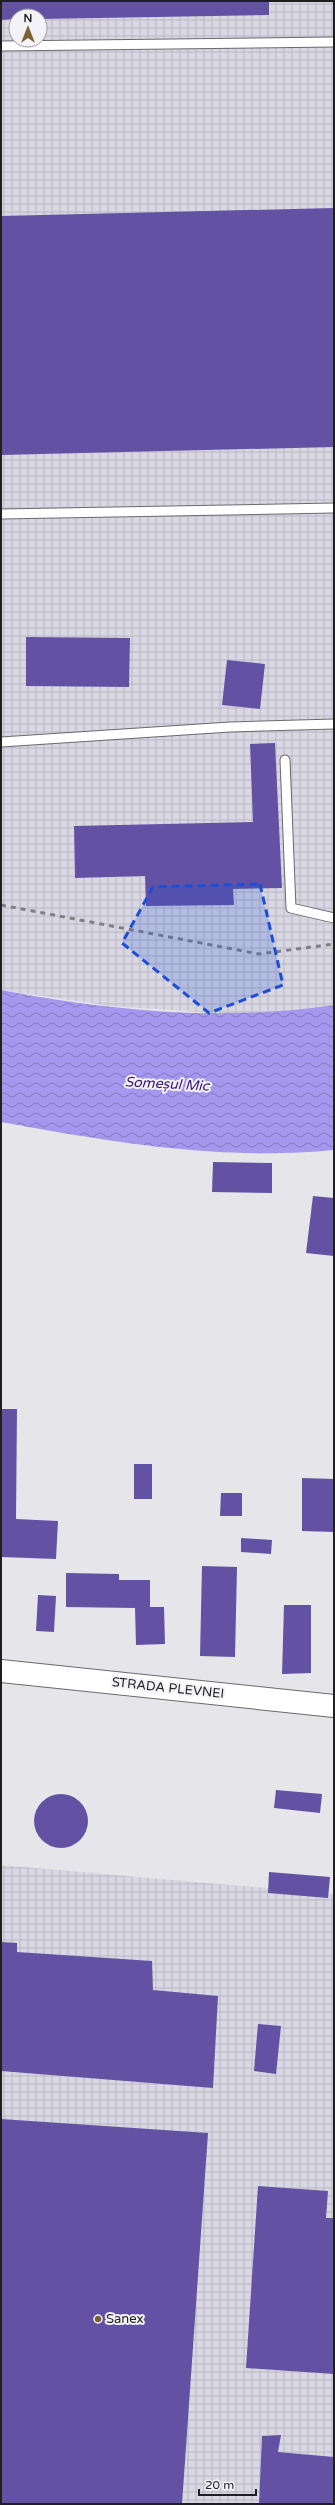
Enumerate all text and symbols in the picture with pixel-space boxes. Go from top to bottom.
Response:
north arrow [8,8,48,48]
text: N [24,12,32,25]
water label: Someșul Mic [124,1073,211,1095]
street label: STRADA PLEVNEI [111,1674,225,1702]
place label: Sanex [106,2311,144,2327]
marker: Sanex [93,2314,103,2324]
scale bar [199,2471,256,2497]
text: 20 m [205,2478,234,2492]

